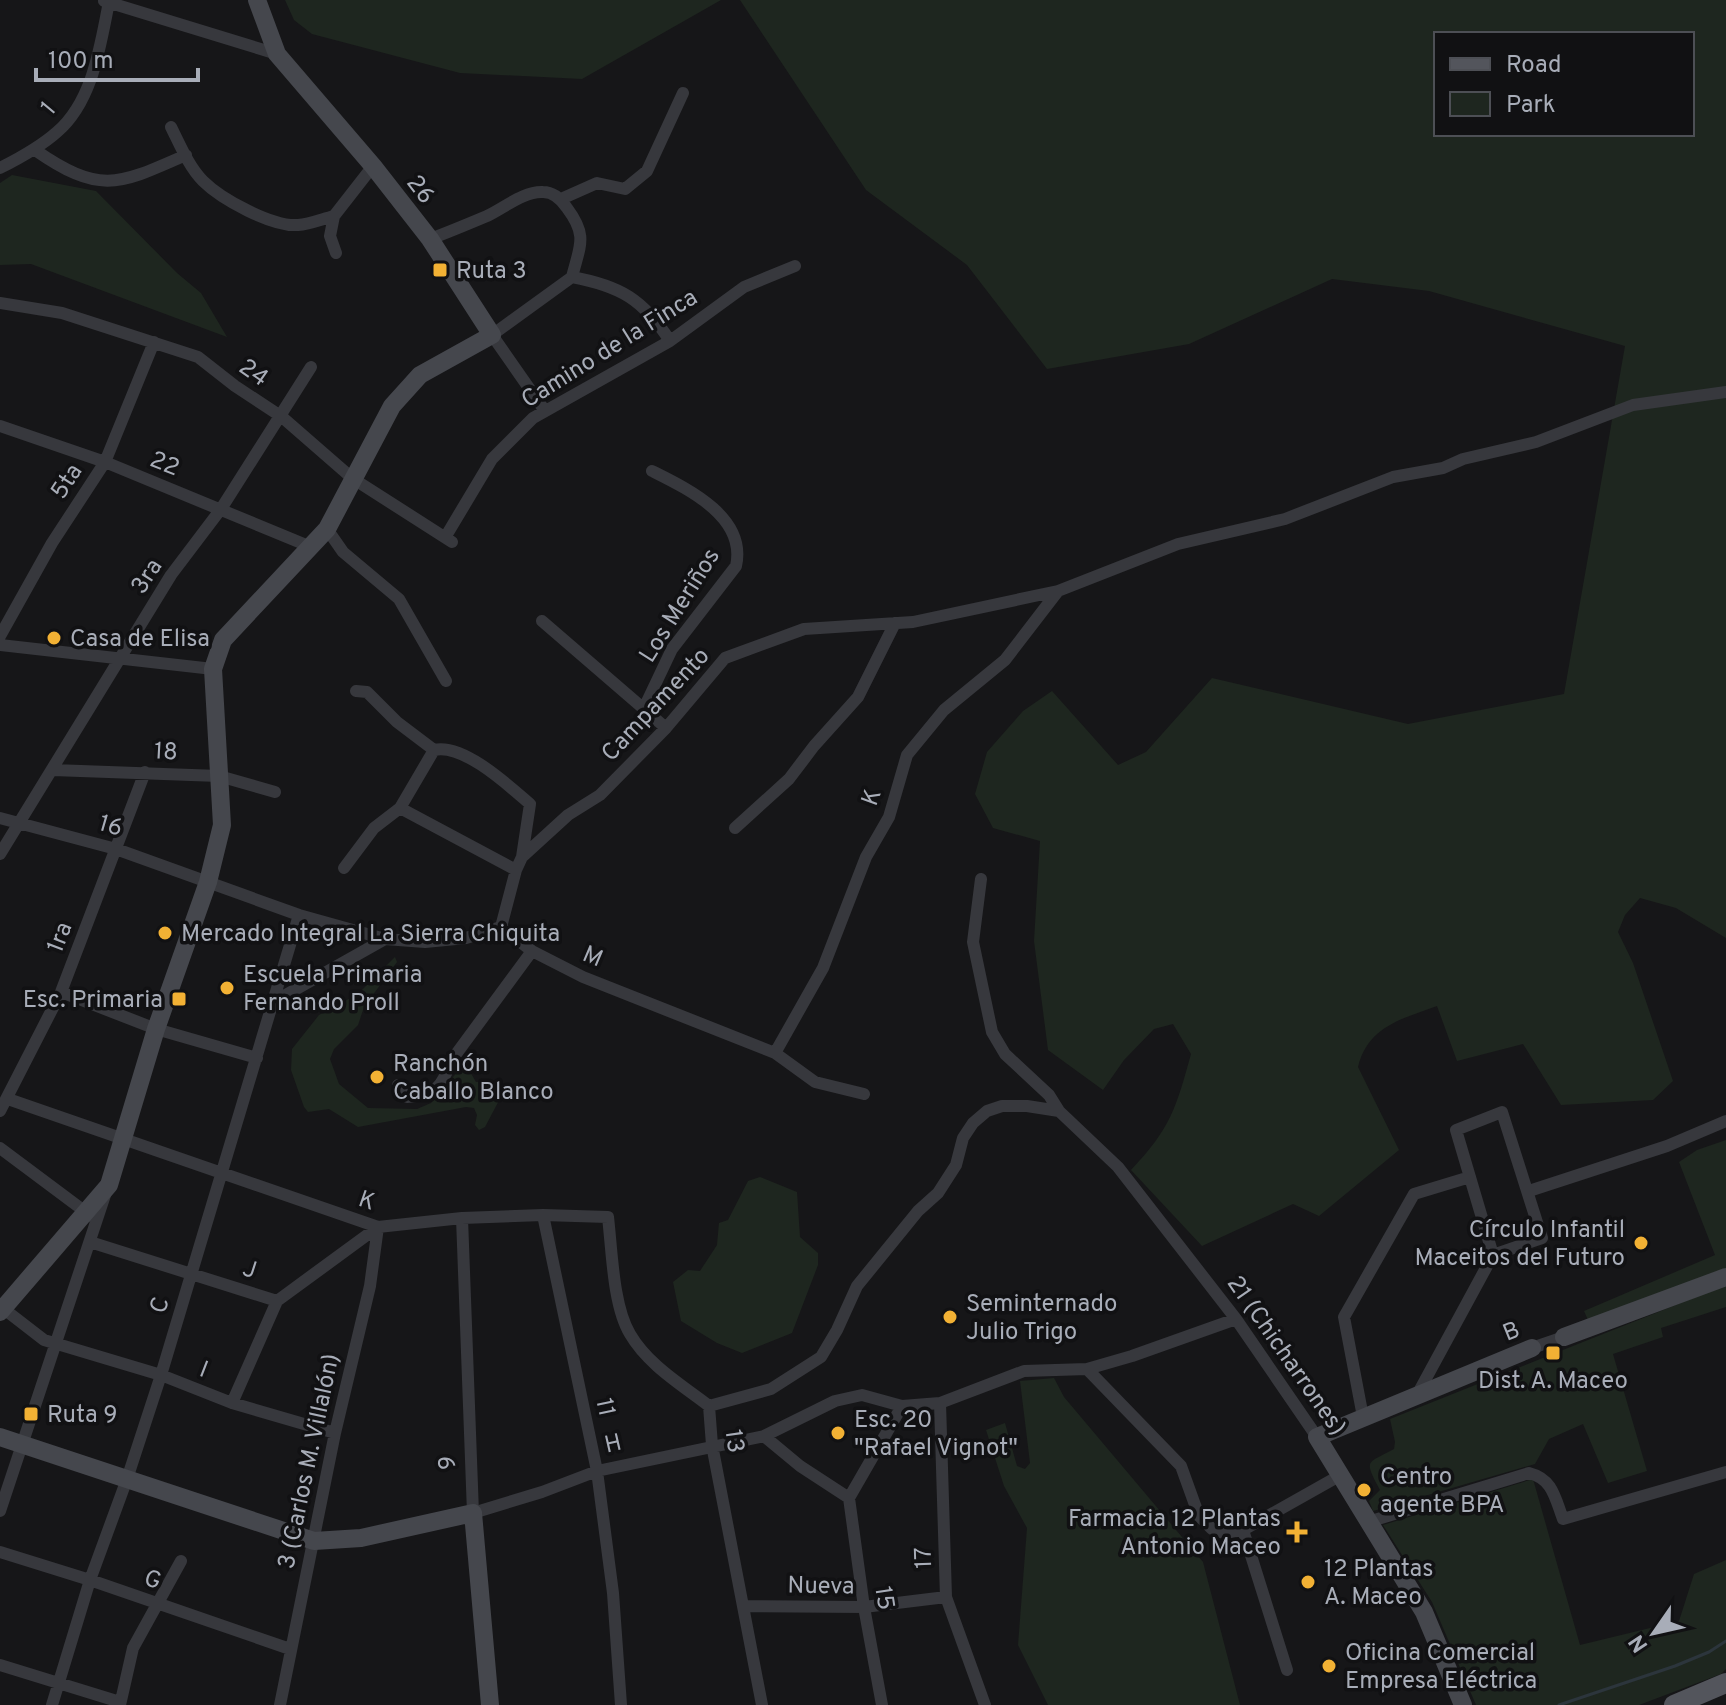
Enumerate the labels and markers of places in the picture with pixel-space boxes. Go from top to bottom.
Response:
place label: Ruta 3 [456,257,527,287]
marker: Ruta 3 [431,261,449,279]
place label: Casa de Elisa [70,625,210,655]
marker: Casa de Elisa [45,629,63,647]
place label: Mercado Integral La Sierra Chiquita [181,920,560,950]
marker: Mercado Integral La Sierra Chiquita [156,924,174,942]
place label: Escuela Primaria Fernando Proll [243,961,422,1019]
marker: Escuela Primaria Fernando Proll [218,979,236,997]
place label: Esc. Primaria [23,986,163,1016]
marker: Esc. Primaria [170,990,188,1008]
place label: Ranchón Caballo Blanco [393,1050,554,1108]
marker: Ranchón Caballo Blanco [368,1068,386,1086]
place label: Círculo Infantil Maceitos del Futuro [1415,1216,1625,1274]
marker: Círculo Infantil Maceitos del Futuro [1632,1234,1650,1252]
place label: Seminternado Julio Trigo [966,1290,1117,1348]
marker: Seminternado Julio Trigo [941,1308,959,1326]
marker: Dist. A. Maceo [1544,1344,1562,1362]
place label: Dist. A. Maceo [1478,1367,1628,1397]
place label: Ruta 9 [47,1401,118,1431]
marker: Ruta 9 [22,1405,40,1423]
place label: Esc. 20 "Rafael Vignot" [854,1406,1018,1464]
marker: Esc. 20 "Rafael Vignot" [829,1424,847,1442]
place label: Centro agente BPA [1380,1463,1505,1521]
marker: Centro agente BPA [1355,1481,1373,1499]
place label: Farmacia 12 Plantas Antonio Maceo [1068,1505,1281,1563]
marker: Farmacia 12 Plantas Antonio Maceo [1288,1523,1306,1541]
place label: 12 Plantas A. Maceo [1324,1555,1434,1613]
marker: 12 Plantas A. Maceo [1299,1573,1317,1591]
place label: Oficina Comercial Empresa Eléctrica [1345,1639,1537,1697]
marker: Oficina Comercial Empresa Eléctrica [1320,1657,1338,1675]

